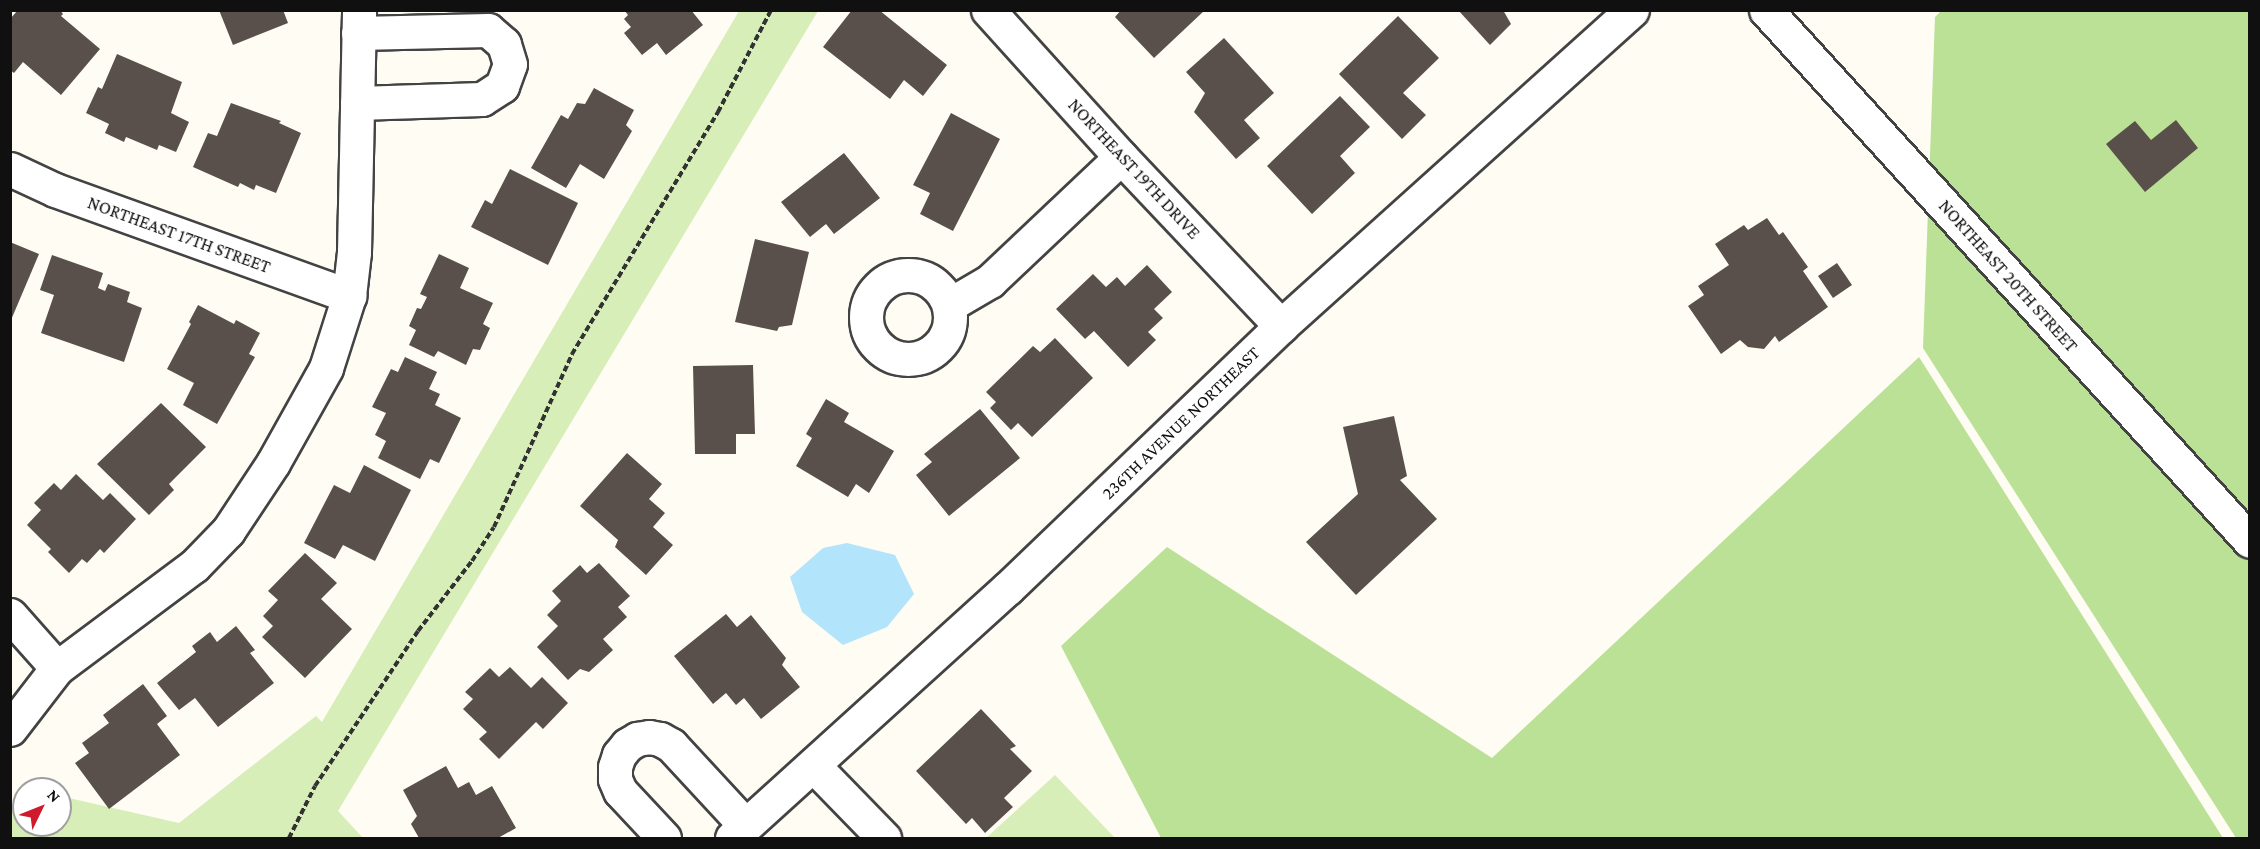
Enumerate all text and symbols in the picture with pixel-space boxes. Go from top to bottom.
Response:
street label: NORTHEAST 19TH DRIVE [1063,94,1205,244]
street label: NORTHEAST 17TH STREET [85,192,273,278]
street label: NORTHEAST 20TH STREET [1934,195,2082,357]
street label: 236TH AVENUE NORTHEAST [1098,342,1264,504]
north arrow [12,777,72,837]
text: N [44,786,64,806]

